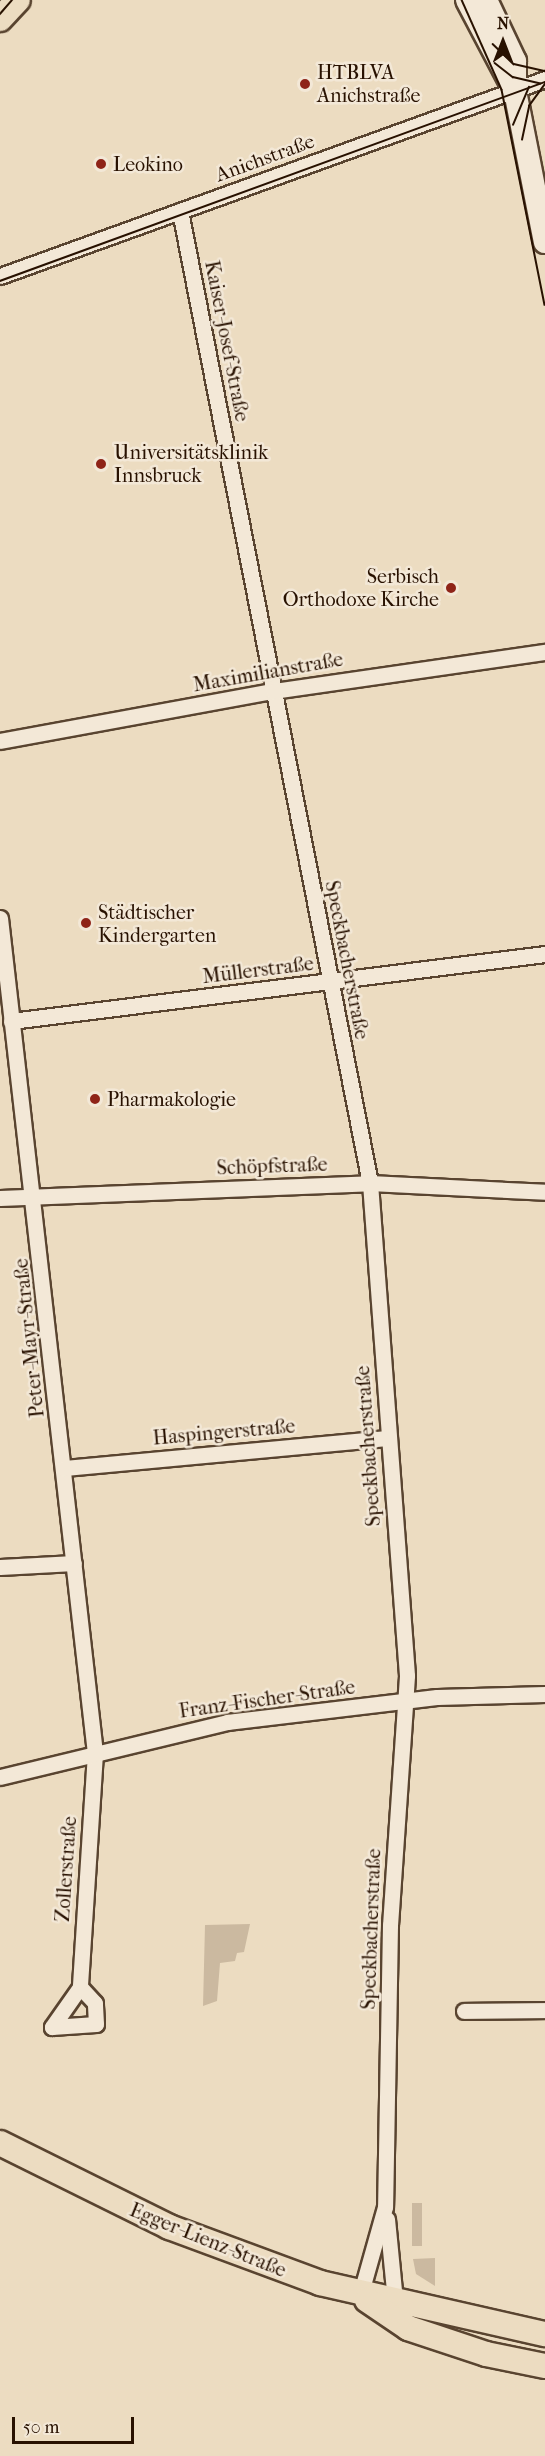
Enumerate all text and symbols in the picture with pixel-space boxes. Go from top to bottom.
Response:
north arrow [473,12,533,72]
text: N [497,14,509,33]
place label: HTBLVA Anichstraße [317,60,420,107]
marker: HTBLVA Anichstraße [298,77,312,91]
street label: Anichstraße [212,129,318,187]
place label: Leokino [113,152,183,176]
marker: Leokino [94,157,108,171]
street label: Kaiser-Josef-Straße [200,259,254,423]
place label: Universitätsklinik Innsbruck [114,440,268,487]
marker: Universitätsklinik Innsbruck [92,455,110,473]
place label: Serbisch Orthodoxe Kirche [283,564,439,611]
marker: Serbisch Orthodoxe Kirche [444,581,458,595]
street label: Maximilianstraße [191,647,345,697]
street label: Speckbacherstraße [320,879,374,1041]
place label: Städtischer Kindergarten [98,900,216,947]
marker: Städtischer Kindergarten [79,916,93,930]
street label: Müllerstraße [201,951,315,989]
place label: Pharmakologie [107,1087,236,1111]
marker: Pharmakologie [88,1092,102,1106]
street label: Schöpfstraße [216,1152,328,1180]
street label: Peter-Mayr-Straße [9,1257,49,1419]
street label: Speckbacherstraße [350,1365,386,1527]
street label: Haspingerstraße [152,1414,296,1450]
street label: Franz-Fischer-Straße [177,1675,357,1723]
street label: Zollerstraße [50,1815,82,1923]
street label: Speckbacherstraße [356,1848,386,2010]
street label: Egger-Lienz-Straße [126,2198,290,2282]
scale bar [15,2405,136,2443]
text: 50 m [23,2417,59,2438]

